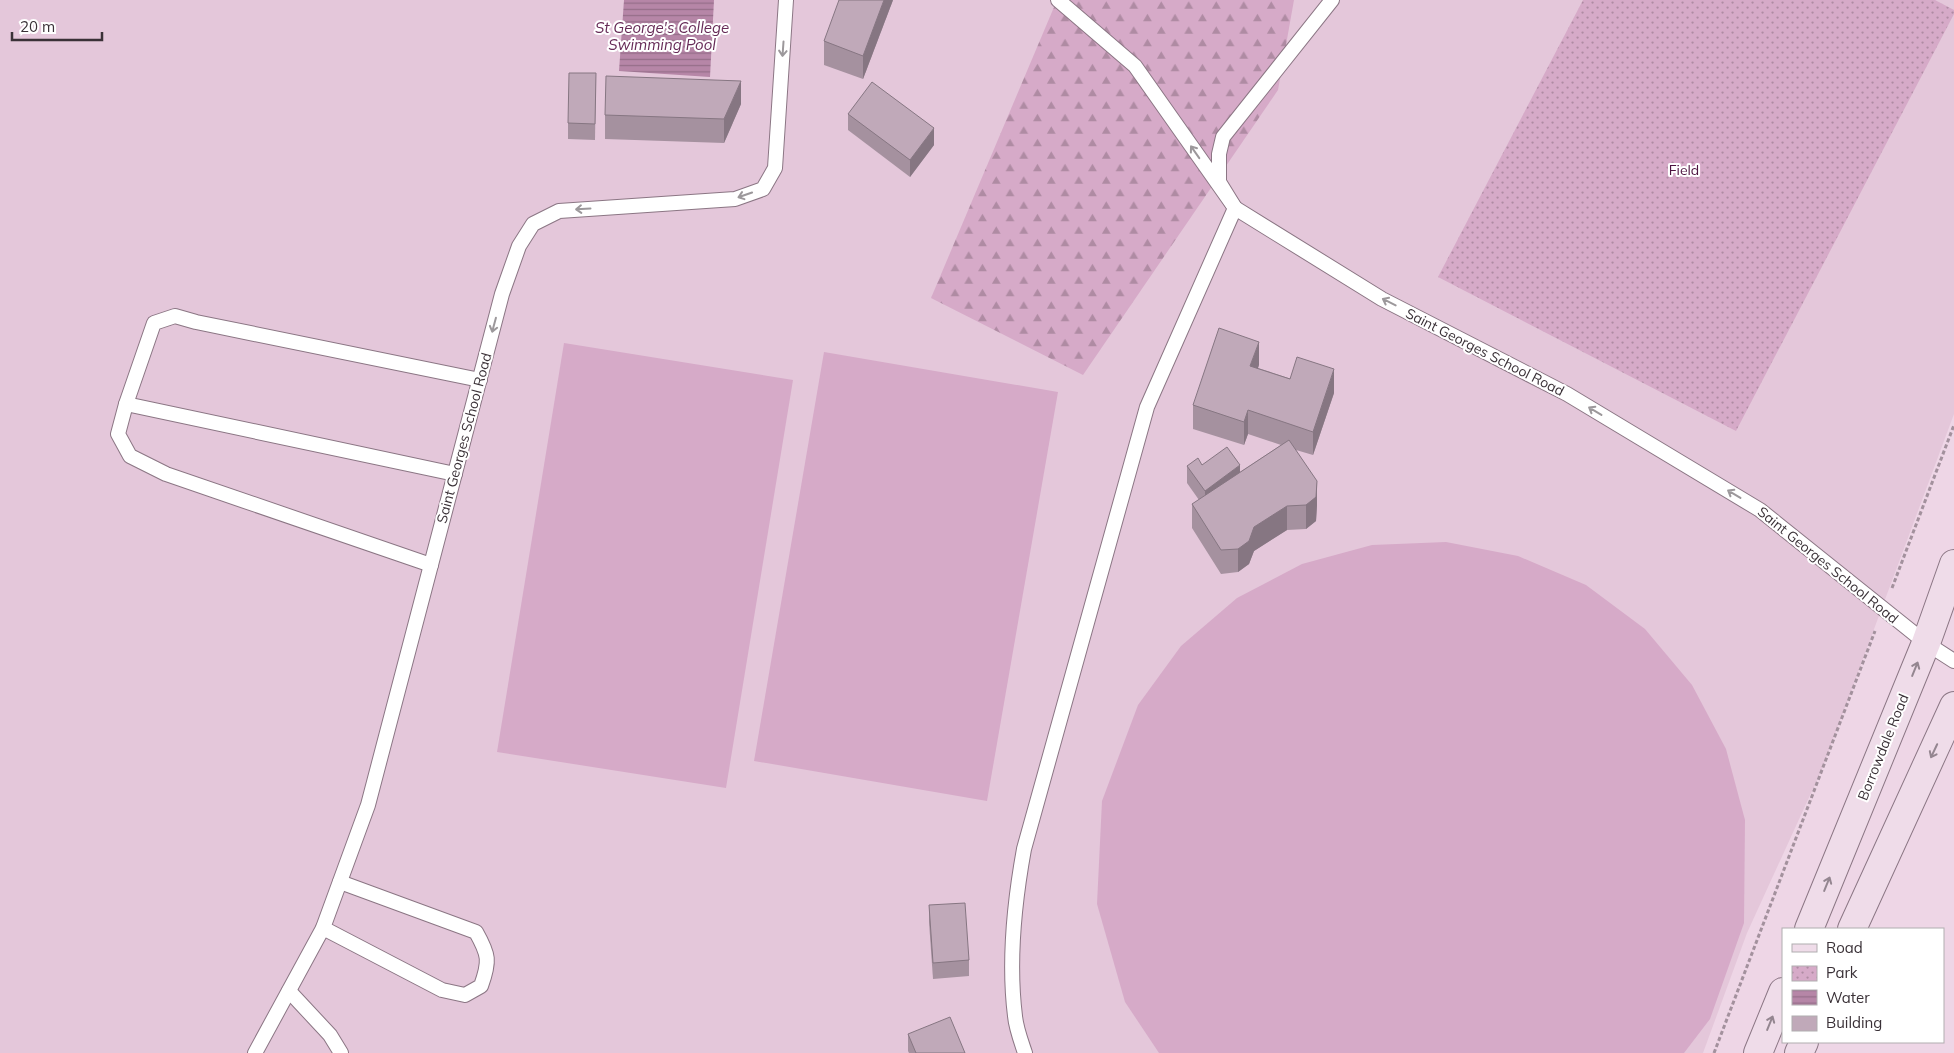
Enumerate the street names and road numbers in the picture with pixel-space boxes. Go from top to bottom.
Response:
street label: Saint Georges School Road [1403,304,1567,400]
street label: Saint Georges School Road [433,351,495,525]
street label: Saint Georges School Road [1754,503,1902,627]
street label: Borrowdale Road [1853,691,1913,803]

